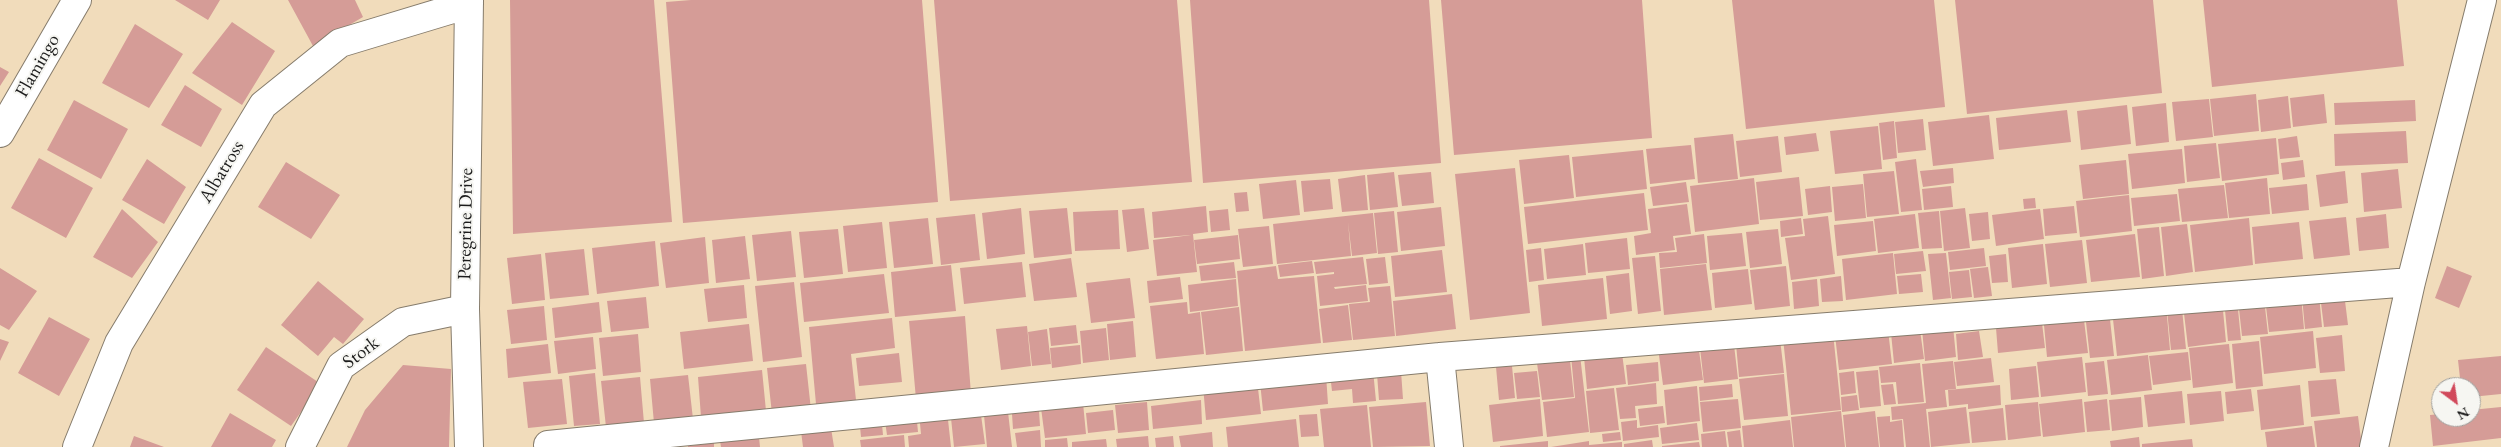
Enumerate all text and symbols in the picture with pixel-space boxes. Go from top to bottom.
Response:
street label: Flamingo [11,30,65,102]
street label: Albatross [195,137,249,207]
street label: Peregrine Drive [454,168,478,280]
street label: Stork [338,332,384,374]
north arrow [2431,377,2481,427]
text: N [2454,403,2473,425]

